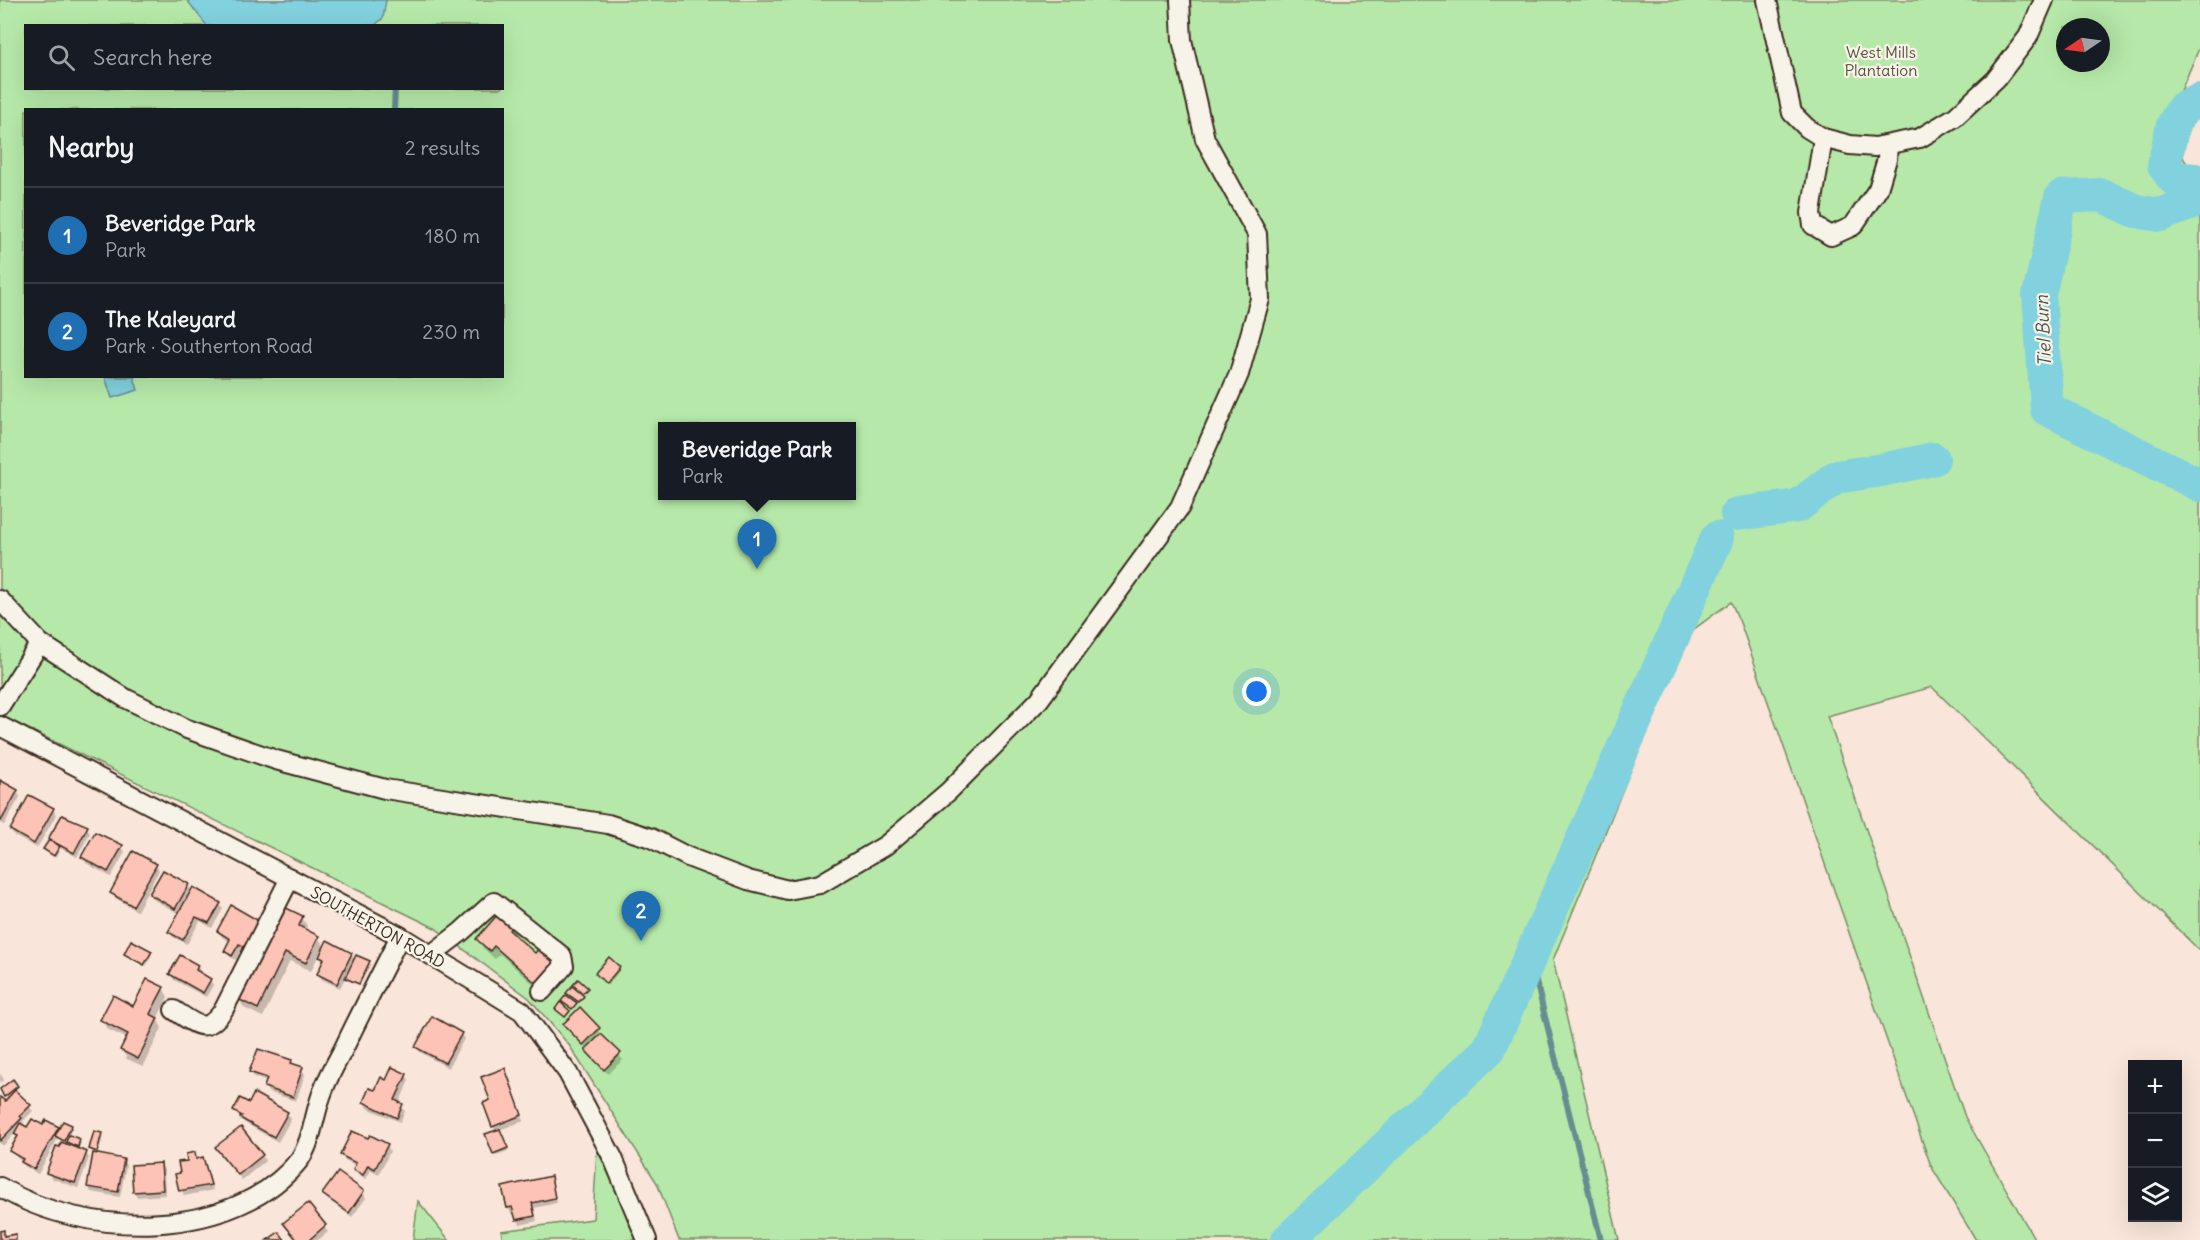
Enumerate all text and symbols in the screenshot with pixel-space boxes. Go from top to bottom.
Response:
north arrow [2056,18,2110,72]
search box [24,24,504,90]
icon: search [45,41,78,74]
park label: West Mills Plantation [1844,42,1918,80]
text: Search here [93,43,212,71]
text: Nearby [48,131,134,164]
text: 2 results [405,135,480,160]
text: Beveridge Park [105,209,255,237]
text: 1 [64,223,71,248]
text: 180 m [425,223,480,248]
text: Park [105,237,146,262]
water label: Tiel Burn [2030,294,2056,367]
text: The Kaleyard [105,305,236,333]
text: 2 [62,319,73,344]
text: 230 m [422,319,480,344]
text: Park · Southerton Road [105,333,313,358]
popup [658,422,856,500]
text: Beveridge Park [682,435,832,463]
text: Park [682,463,723,488]
pin: 1 [738,520,777,569]
your location [1242,677,1271,706]
street label: SOUTHERTON ROAD [307,882,449,972]
pin: 2 [622,892,660,941]
map controls [2128,1060,2182,1222]
button: + [2128,1060,2182,1114]
button: − [2128,1114,2182,1168]
button: layers [2128,1168,2182,1222]

